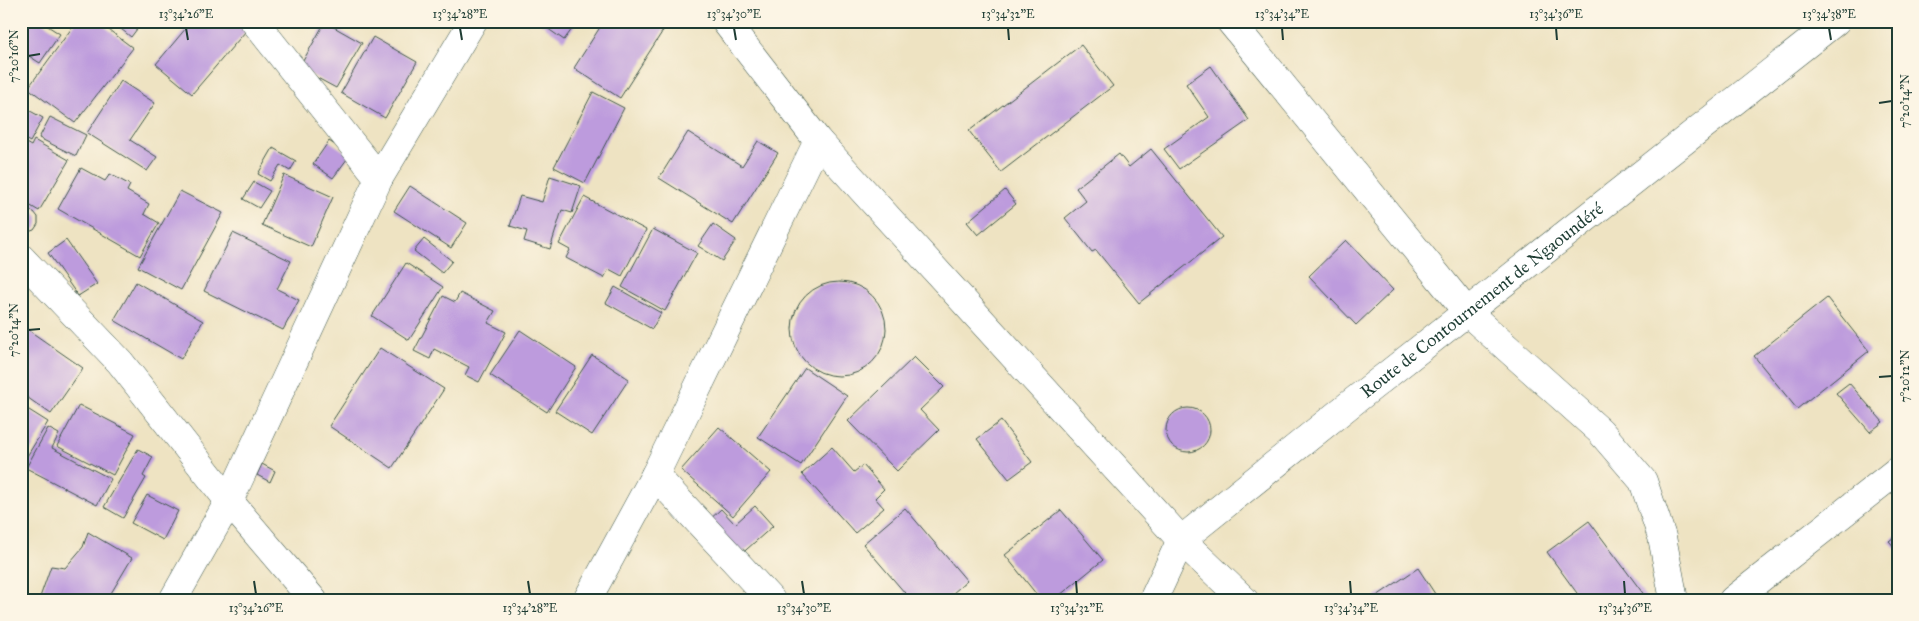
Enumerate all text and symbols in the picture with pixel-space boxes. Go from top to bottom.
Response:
text: 13°34'26"E [159,7,214,21]
text: 13°34'28"E [433,7,488,21]
text: 13°34'30"E [707,7,762,21]
text: 13°34'32"E [981,7,1035,21]
text: 13°34'34"E [1255,7,1309,21]
text: 13°34'36"E [1529,7,1583,21]
text: 13°34'38"E [1802,7,1856,21]
text: 7°20'16"N [7,29,21,83]
text: 7°20'14"N [1898,74,1912,128]
street label: Route de Contournement de Ngaoundéré [1356,197,1608,403]
text: 7°20'14"N [7,303,21,357]
text: 7°20'12"N [1898,349,1912,403]
text: 13°34'26"E [229,601,284,615]
text: 13°34'28"E [503,601,558,615]
text: 13°34'30"E [777,601,832,615]
text: 13°34'32"E [1050,601,1104,615]
text: 13°34'34"E [1324,601,1378,615]
text: 13°34'36"E [1598,601,1652,615]

